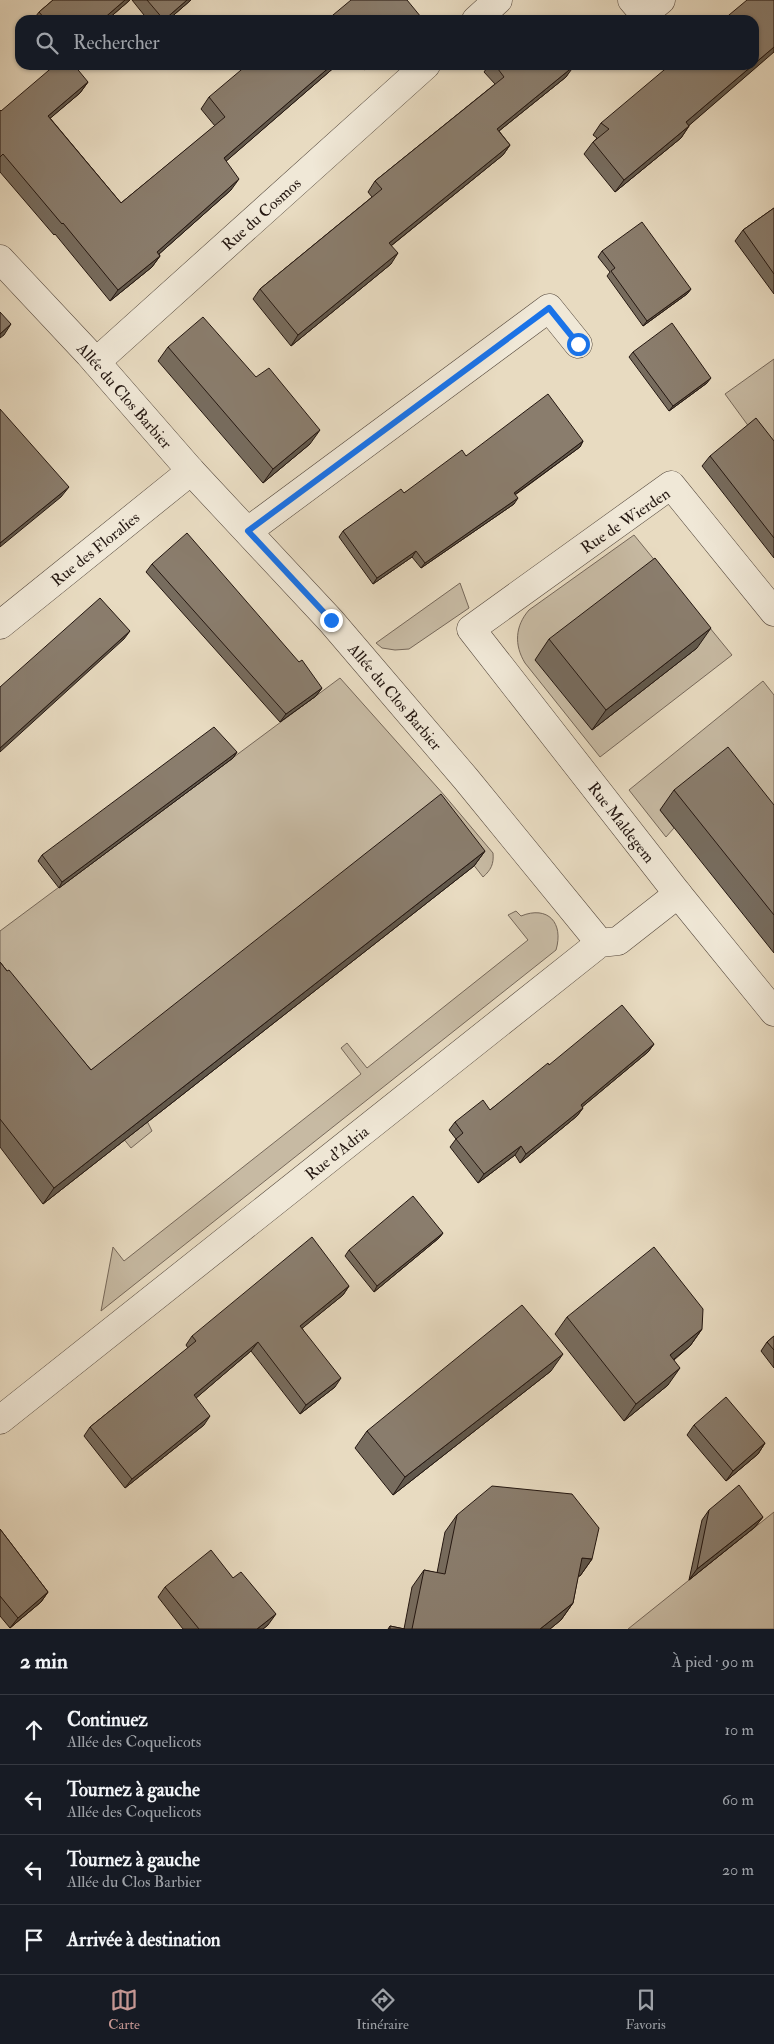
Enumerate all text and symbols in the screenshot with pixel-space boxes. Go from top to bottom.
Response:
search box [15,15,759,70]
icon: search [33,29,61,57]
text: Rechercher [73,31,160,55]
street label: Rue du Cosmos [218,173,305,255]
route start [567,333,590,356]
street label: Allée du Clos Barbier [72,338,176,453]
street label: Rue de Wierden [577,484,674,558]
street label: Rue des Floralies [47,508,144,591]
route end [320,609,343,632]
street label: Allée du Clos Barbier [343,639,446,755]
street label: Rue Maldegem [583,778,659,868]
street label: Rue d'Adria [301,1121,373,1185]
text: 2 min [20,1648,68,1675]
text: À pied · 90 m [672,1652,754,1672]
text: Continuez [67,1708,148,1732]
icon: ahead [20,1716,48,1744]
text: 10 m [724,1720,754,1740]
text: Allée des Coquelicots [67,1732,201,1752]
text: Tournez à gauche [67,1778,200,1802]
icon: left [20,1786,48,1814]
text: 60 m [722,1790,754,1810]
text: Allée des Coquelicots [67,1802,201,1822]
text: Tournez à gauche [67,1848,200,1872]
icon: left [20,1856,48,1884]
text: 20 m [722,1860,754,1880]
text: Allée du Clos Barbier [67,1872,202,1892]
icon: arrive [20,1926,48,1954]
text: Arrivée à destination [67,1928,221,1952]
tab: Carte [108,1986,140,2033]
tab: Itinéraire [356,1986,409,2033]
tab: Favoris [625,1986,666,2033]

